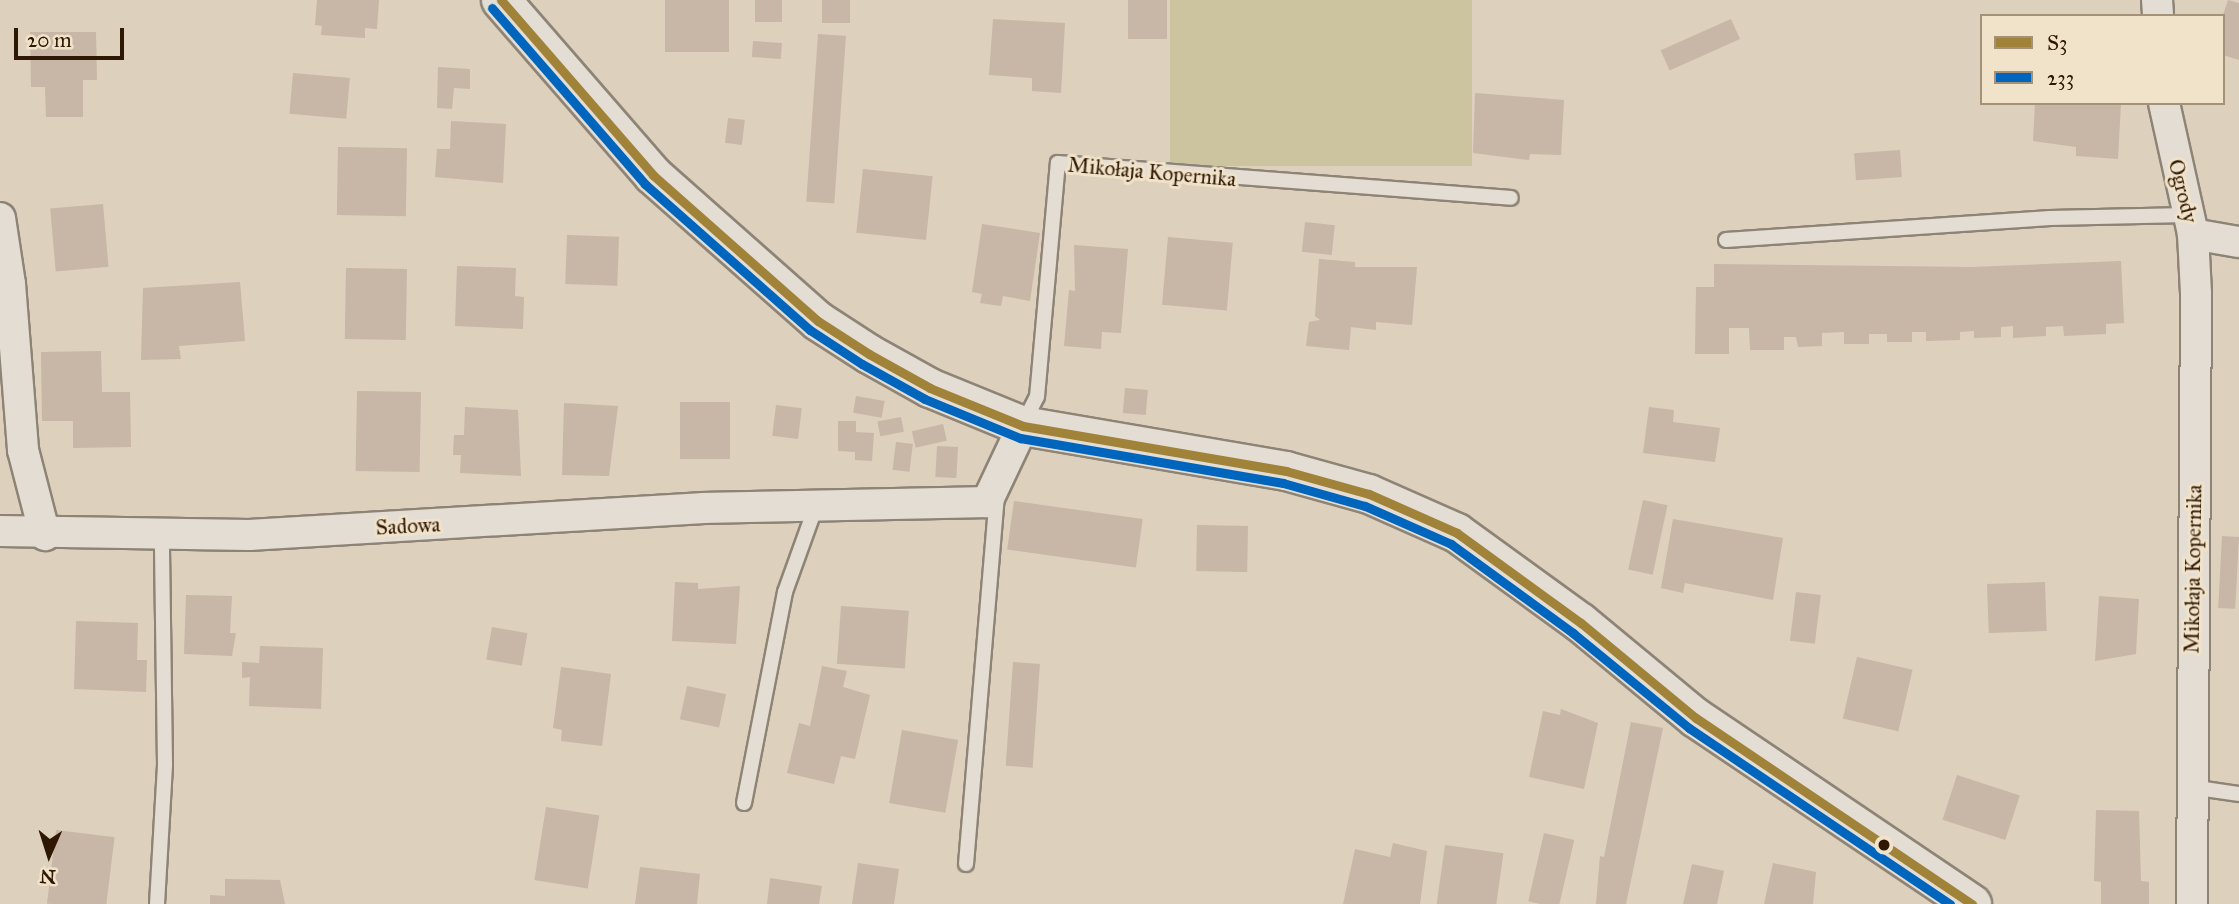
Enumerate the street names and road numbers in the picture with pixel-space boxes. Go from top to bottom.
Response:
street label: Mikołaja Kopernika [1067,152,1237,192]
street label: Ogrody [2163,157,2203,225]
street label: Mikołaja Kopernika [2179,484,2207,654]
street label: Sadowa [375,512,441,540]

